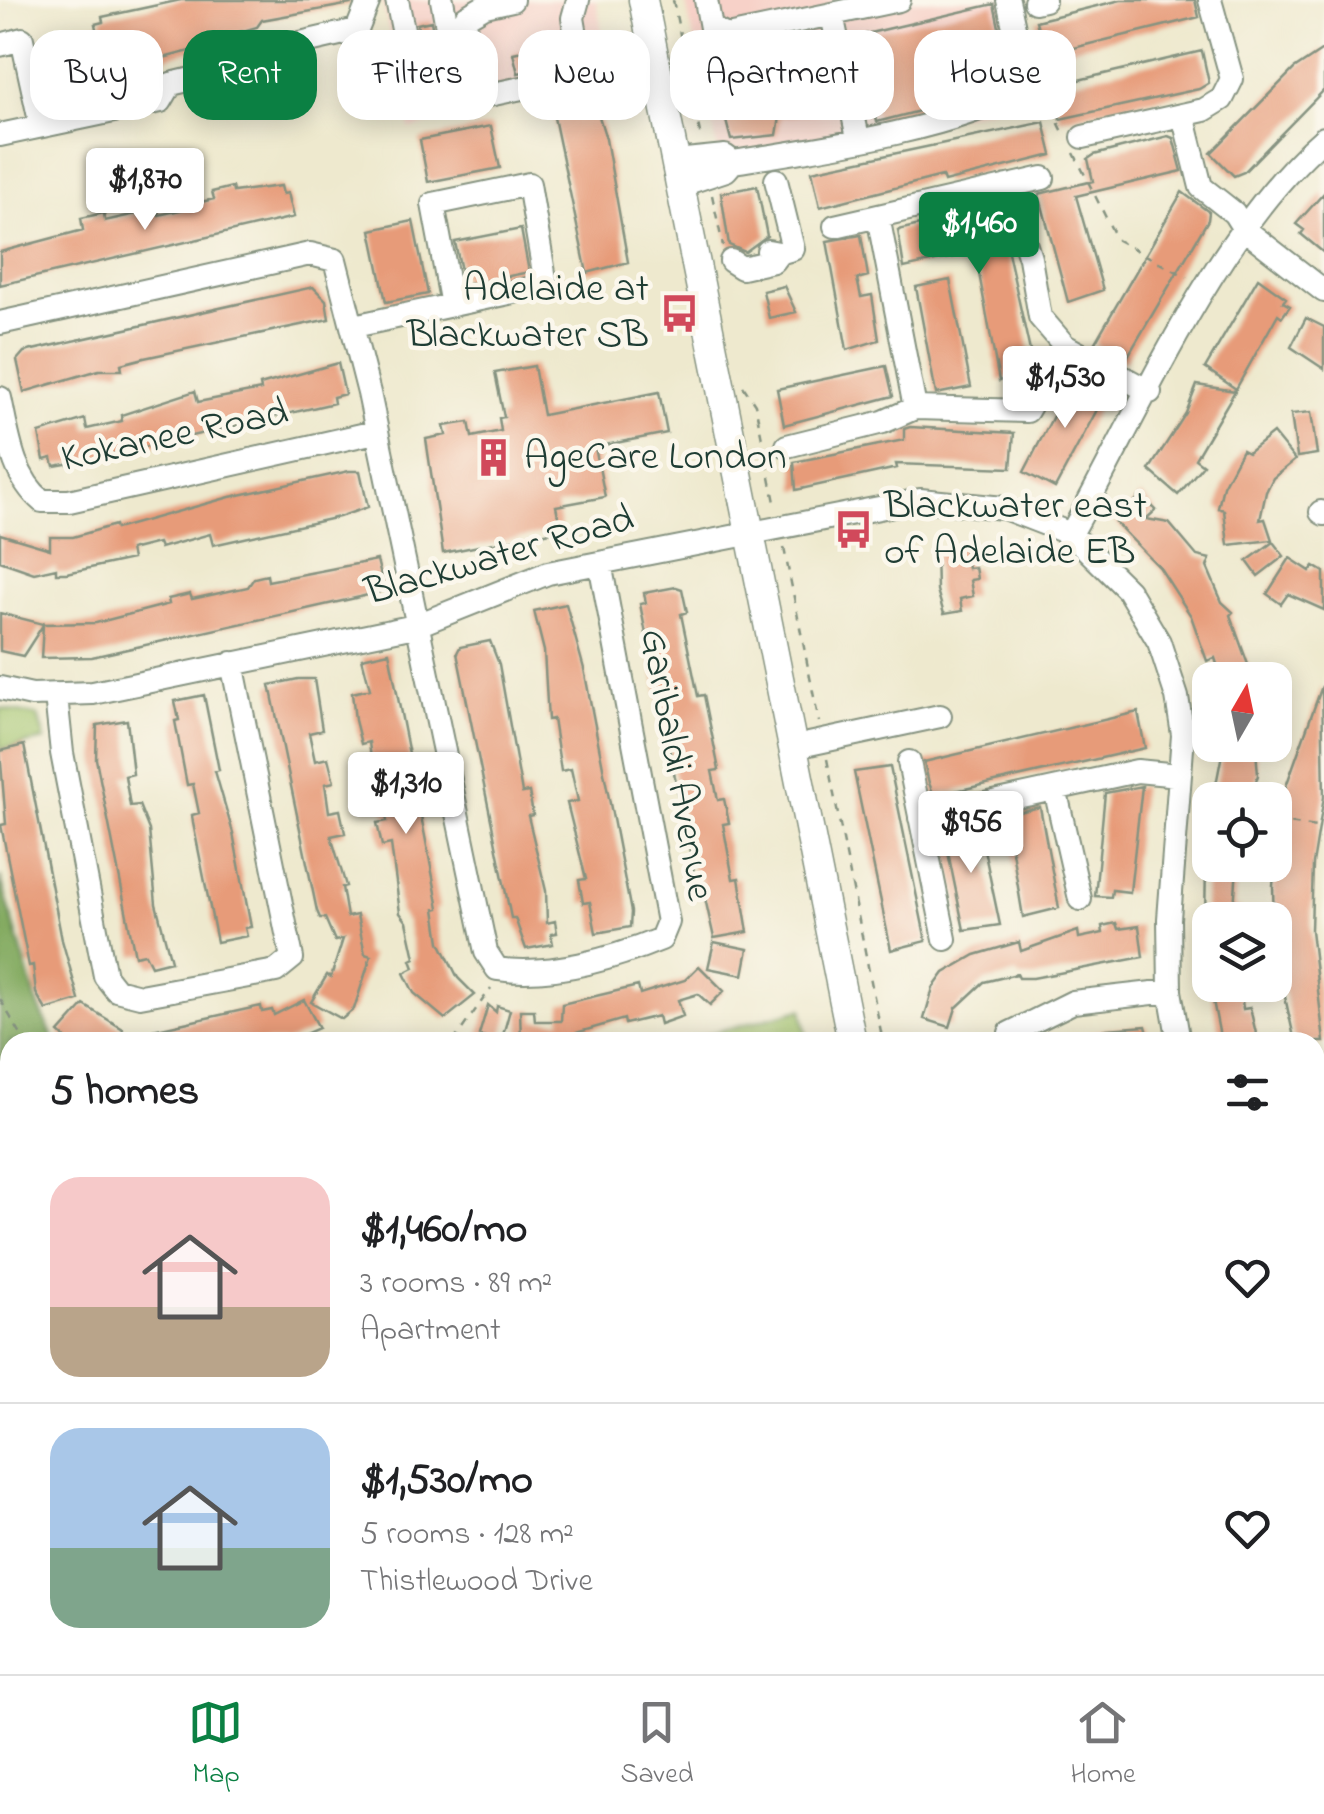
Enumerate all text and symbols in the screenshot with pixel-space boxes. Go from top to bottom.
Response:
chip: Buy [30,30,163,120]
chip: Rent [183,30,317,120]
chip: Filters [337,30,498,120]
chip: New [518,30,650,120]
chip: Apartment [670,30,894,120]
chip: House [914,30,1076,120]
pin: $1,870 [64,148,226,233]
text: $1,870 [108,157,182,204]
pin: $1,460 [898,192,1060,277]
text: $1,460 [941,201,1017,248]
place label: Adelaide at Blackwater SB [406,261,649,366]
bus stop icon: Adelaide at Blackwater SB [658,292,700,334]
pin: $1,530 [984,346,1146,431]
text: $1,530 [1025,355,1105,402]
street label: Kokanee Road [56,384,294,490]
place label: AgeCare London [524,429,787,488]
building icon: AgeCare London [473,437,515,479]
place label: Blackwater east of Adelaide EB [883,478,1147,583]
street label: Blackwater Road [358,491,641,624]
bus stop icon: Blackwater east of Adelaide EB [833,509,875,551]
street label: Garibaldi Avenue [622,624,728,906]
north arrow [1192,662,1292,762]
map controls [1192,662,1292,1002]
pin: $1,310 [325,752,487,837]
text: $1,310 [370,761,442,808]
button: locate [1192,782,1292,882]
pin: $956 [912,791,1030,876]
text: $956 [940,800,1002,847]
button: layers [1192,902,1292,1002]
text: 5 homes [50,1062,199,1123]
icon: filters [1220,1065,1275,1120]
text: $1,460/mo [360,1200,527,1261]
icon: home [130,1217,250,1337]
icon: heart [1220,1250,1275,1305]
text: 3 rooms · 89 m² [360,1261,552,1308]
text: Apartment [360,1308,501,1355]
text: $1,530/mo [360,1451,533,1512]
icon: home [130,1468,250,1588]
icon: heart [1220,1501,1275,1556]
text: 5 rooms · 128 m² [360,1512,574,1559]
text: Thistlewood Drive [360,1559,593,1606]
tab: Map [188,1695,243,1796]
tab: Saved [620,1695,693,1796]
tab: Home [1070,1695,1136,1796]

